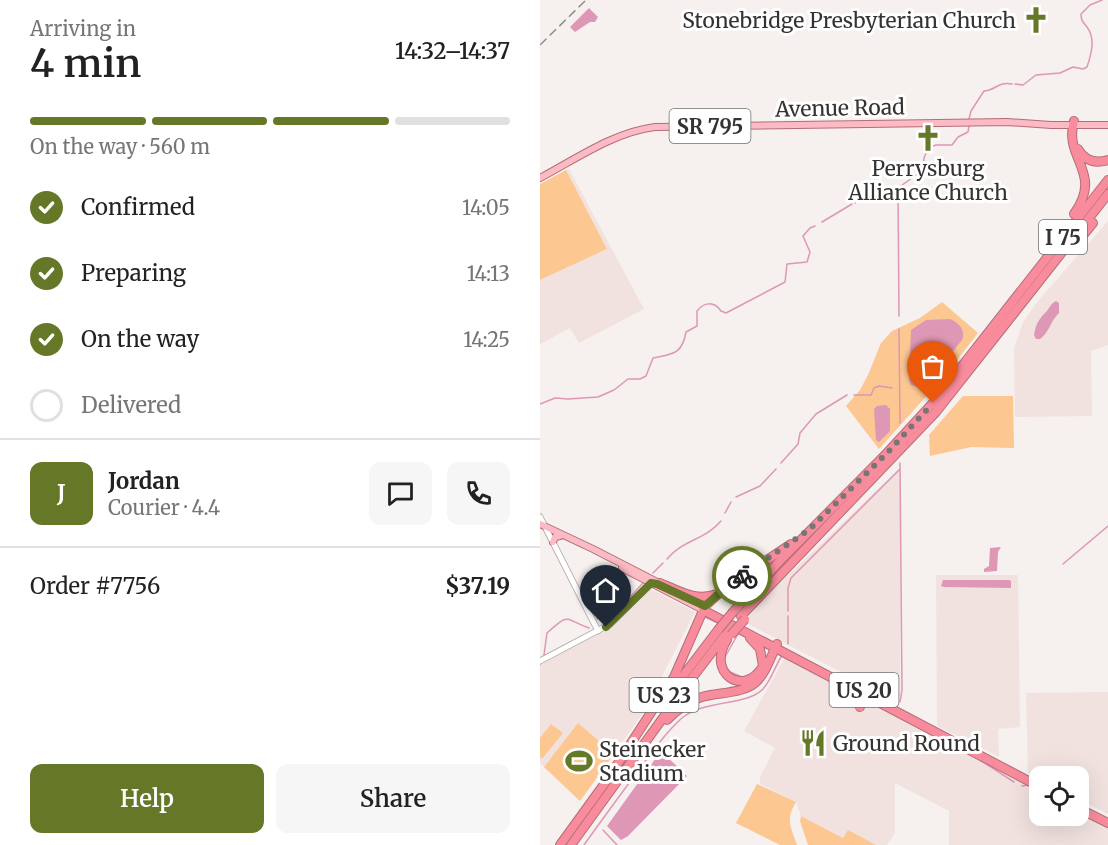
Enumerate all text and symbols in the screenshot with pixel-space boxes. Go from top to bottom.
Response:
church icon: Stonebridge Presbyterian Church [1021,5,1051,35]
place label: Stonebridge Presbyterian Church [682,7,1016,34]
text: Arriving in [30,16,136,41]
text: 14:32–14:37 [395,37,510,65]
text: 4 min [30,39,141,88]
street label: Avenue Road [774,93,905,123]
road number: SR 795 [670,109,750,143]
church icon: Perrysburg Alliance Church [913,123,943,153]
text: On the way · 560 m [30,134,210,159]
place label: Perrysburg Alliance Church [847,155,1008,206]
icon: check [30,191,63,224]
text: Confirmed [81,193,195,221]
text: 14:05 [462,195,510,220]
road number: I 75 [1039,220,1087,254]
icon: check [30,257,63,290]
text: Preparing [81,259,186,287]
text: 14:13 [467,261,510,286]
icon: check [30,323,63,356]
text: On the way [81,325,199,353]
text: 14:25 [463,327,510,352]
pin [907,341,958,403]
icon: bag [916,350,949,383]
text: Delivered [81,391,181,419]
button: chat [369,462,432,525]
button: phone [447,462,510,525]
text: Jordan [108,467,180,495]
text: J [57,479,66,507]
text: Courier · 4.4 [108,495,220,520]
courier [712,546,772,606]
icon: bike [726,560,759,593]
pin [580,565,631,627]
text: Order #7756 [30,572,160,600]
text: $37.19 [445,572,510,600]
icon: home [589,574,622,607]
road number: US 20 [830,673,898,707]
road number: US 23 [630,678,698,712]
restaurant icon: Ground Round [798,728,828,758]
place label: Ground Round [833,730,980,757]
place label: Steinecker Stadium [599,736,706,787]
sports icon: Steinecker Stadium [564,746,594,776]
button: Help [30,764,264,833]
button: Share [276,764,510,833]
map controls [1029,766,1089,826]
button: locate [1029,766,1089,826]

